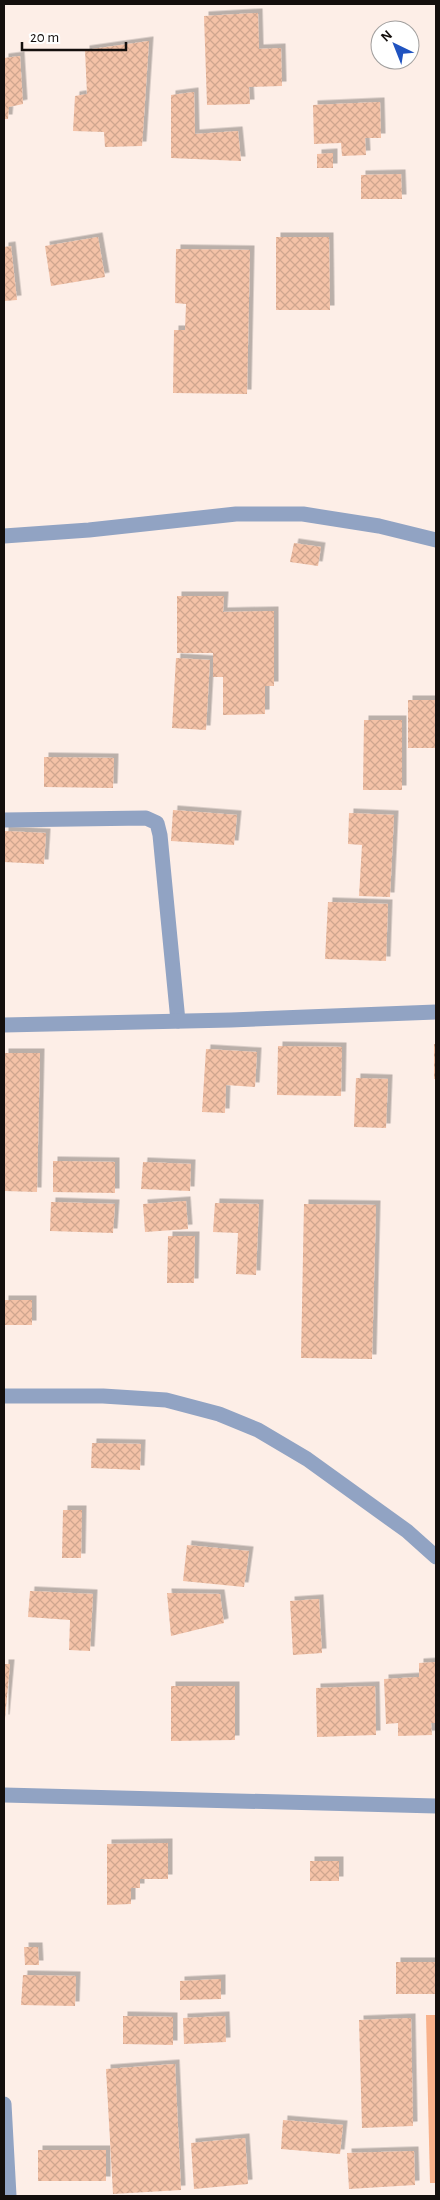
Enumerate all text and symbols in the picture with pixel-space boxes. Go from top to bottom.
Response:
scale bar [22,20,126,52]
north arrow [370,20,420,70]
text: N [378,28,395,45]
text: 20 m [30,30,59,45]

